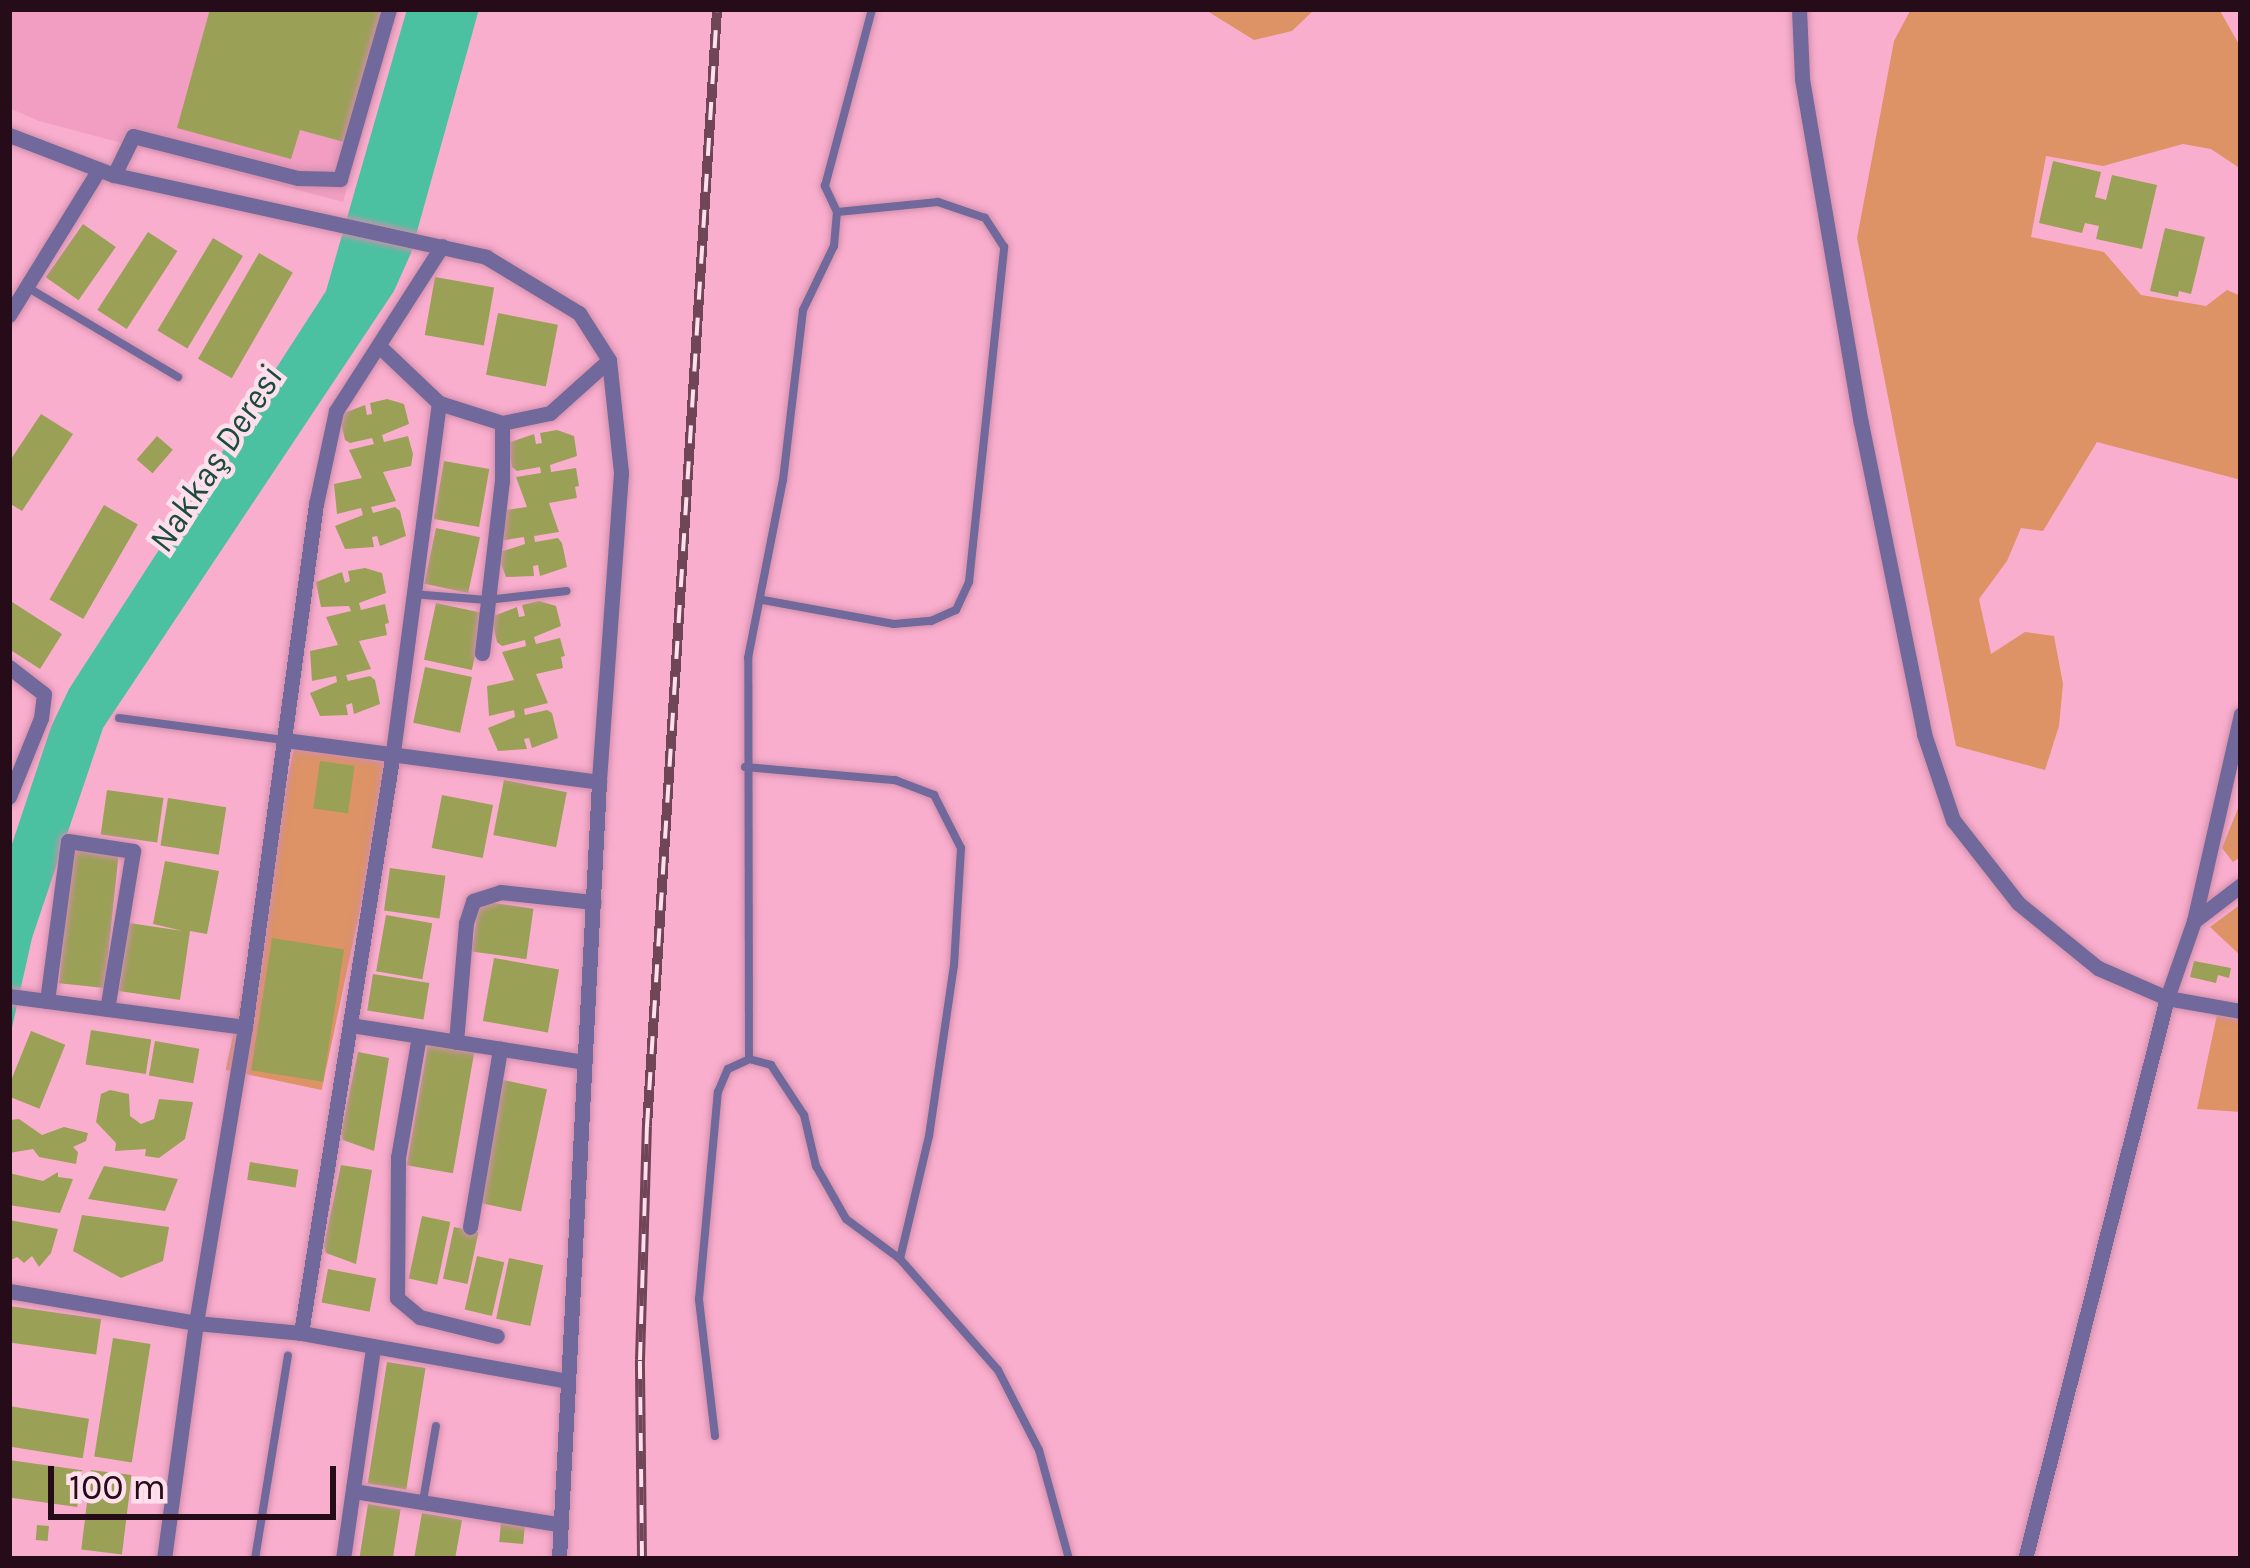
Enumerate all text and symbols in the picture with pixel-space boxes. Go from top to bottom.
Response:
water label: Nakkaş Deresi [140,358,292,560]
scale bar [54,1442,342,1516]
text: 100 m [69,1466,166,1508]

